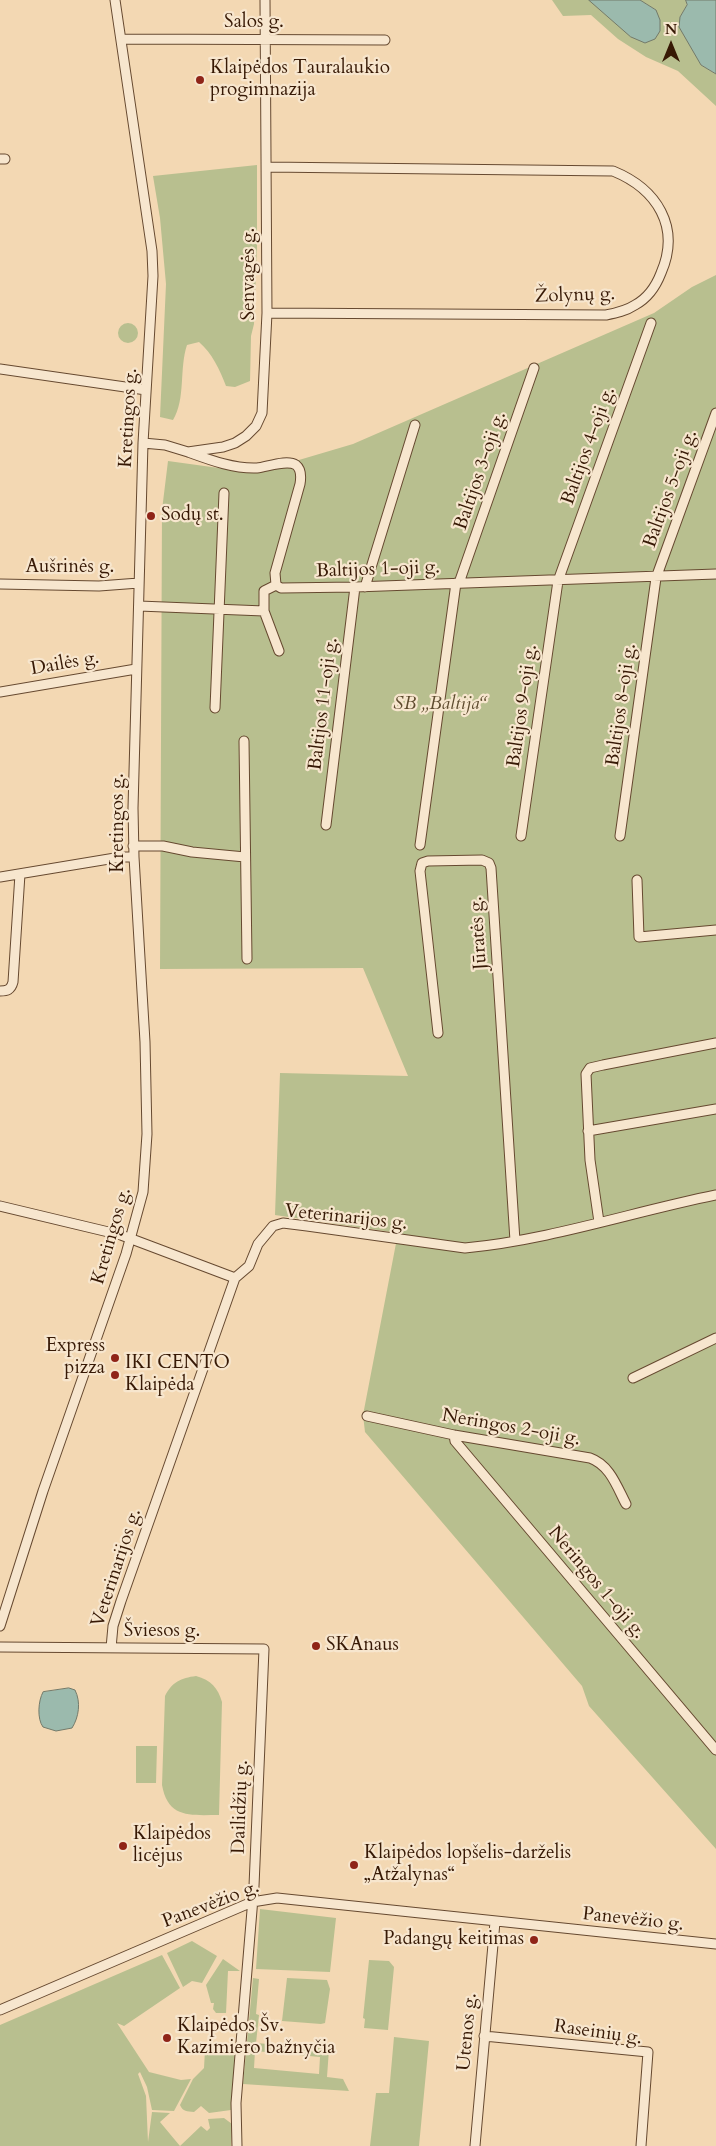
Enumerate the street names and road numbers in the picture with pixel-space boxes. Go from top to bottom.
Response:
street label: Salos g. [224,12,284,34]
street label: Senvagės g. [239,228,261,320]
street label: Žolynų g. [534,283,616,309]
street label: Kretingos g. [115,368,143,468]
street label: Baltijos 4-oji g. [557,384,621,508]
street label: Baltijos 3-oji g. [450,409,512,533]
street label: Baltijos 5-oji g. [639,427,703,551]
street label: Baltijos 1-oji g. [316,556,440,584]
street label: Aušrinės g. [26,557,114,579]
street label: Baltijos 11-oji g. [305,636,343,772]
street label: Baltijos 8-oji g. [602,642,642,768]
street label: Baltijos 9-oji g. [503,643,543,769]
street label: Dailės g. [29,647,101,681]
street label: Kretingos g. [108,773,130,873]
street label: Jūratės g. [465,896,493,970]
street label: Kretingos g. [87,1185,137,1287]
street label: Veterinarijos g. [283,1200,409,1236]
street label: Neringos 2-oji g. [440,1405,582,1451]
street label: Veterinarijos g. [87,1506,147,1630]
street label: Neringos 1-oji g. [542,1522,650,1644]
street label: Šviesos g. [124,1621,200,1643]
street label: Dailidžių g. [228,1760,254,1854]
street label: Panevėžio g. [159,1876,263,1934]
street label: Panevėžio g. [581,1903,685,1937]
street label: Utenos g. [453,1992,483,2072]
street label: Raseinių g. [552,2016,644,2050]

